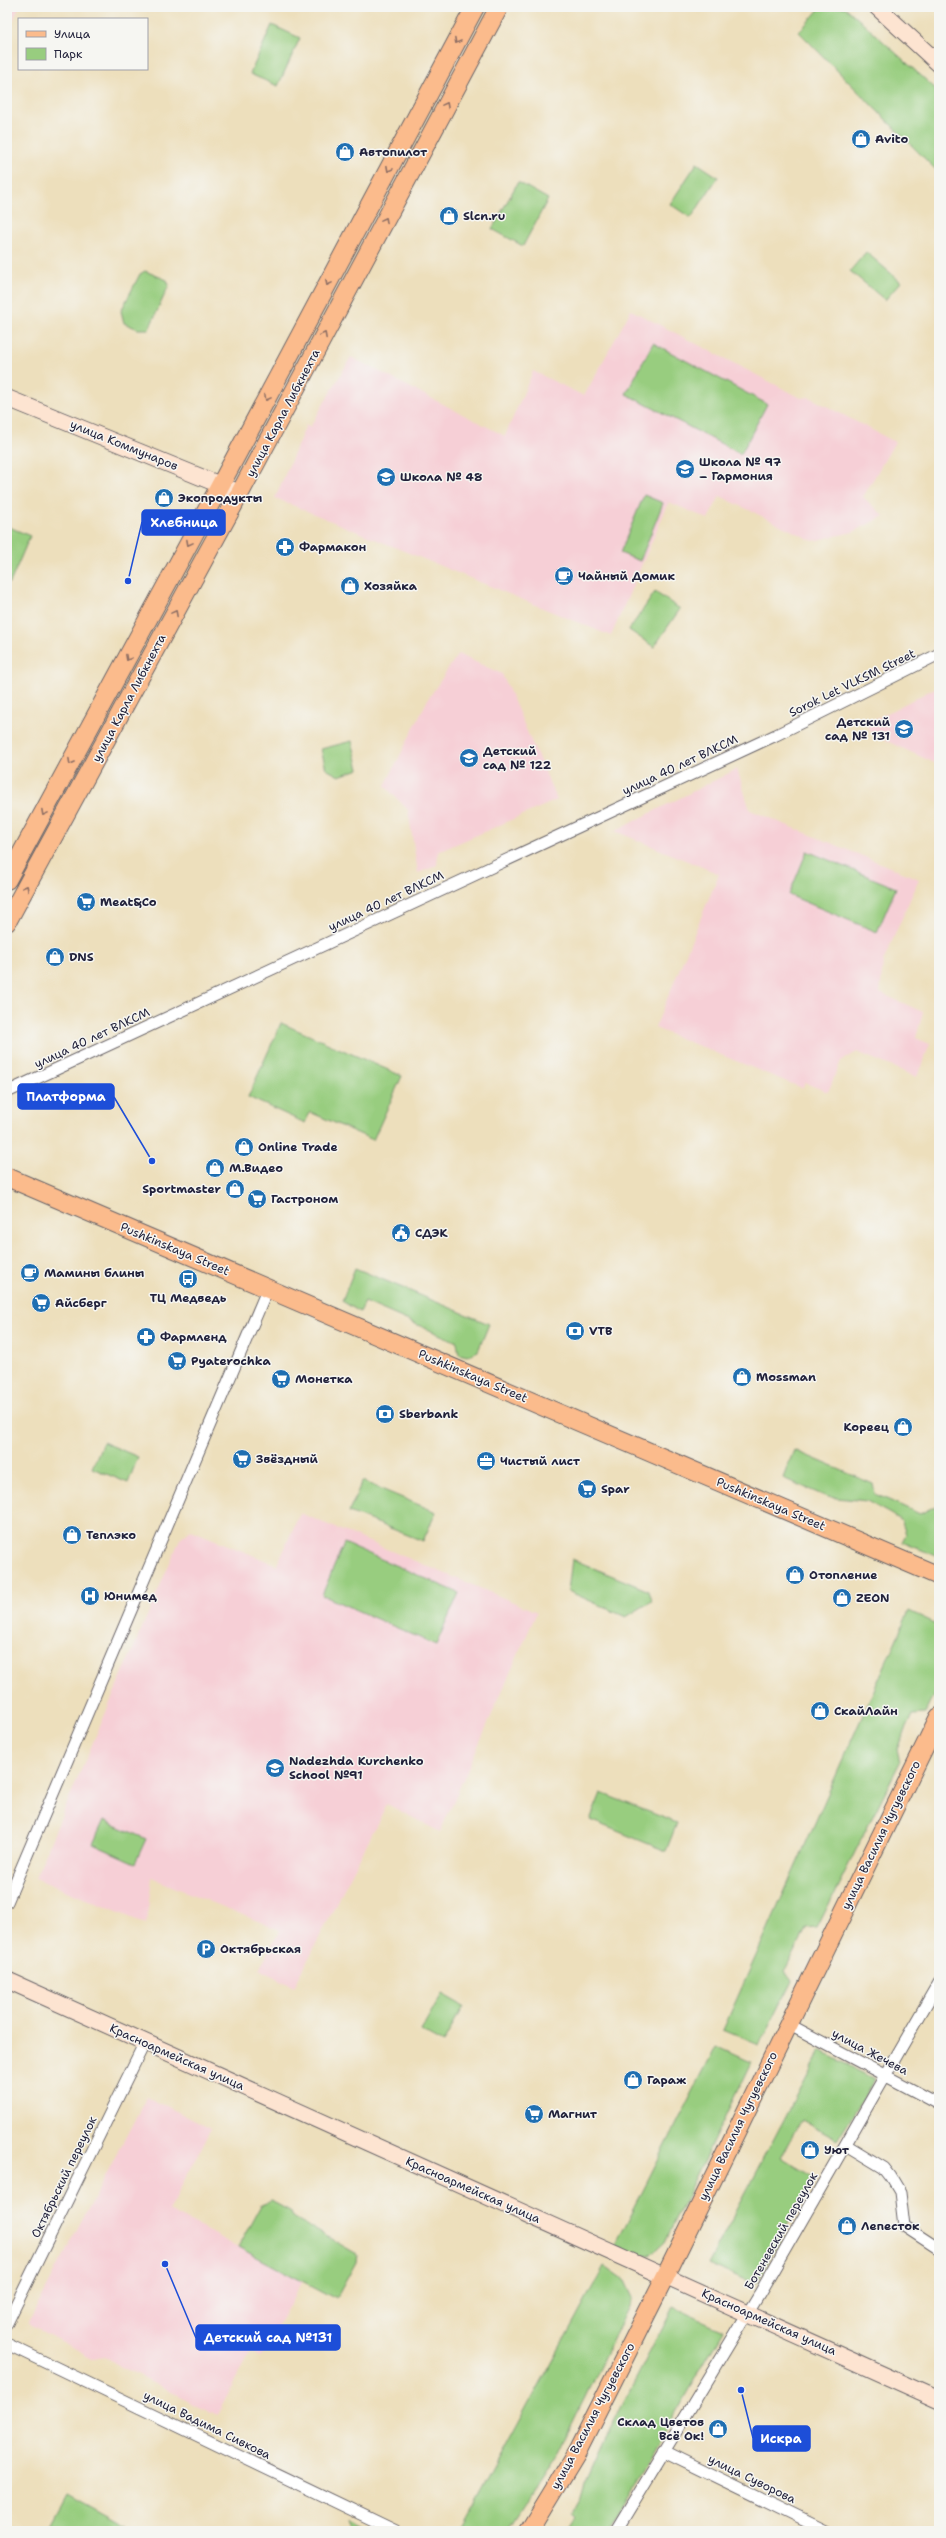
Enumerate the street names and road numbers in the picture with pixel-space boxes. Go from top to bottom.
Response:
street label: улица Карла Либкнехта [242,346,324,480]
street label: улица Коммунаров [68,416,180,474]
street label: улица Карла Либкнехта [88,631,170,765]
street label: Sorok Let VLKSM Street [786,645,918,721]
street label: улица 40 лет ВЛКСМ [620,731,740,799]
street label: улица 40 лет ВЛКСМ [326,867,446,935]
street label: улица 40 лет ВЛКСМ [32,1004,152,1072]
street label: Pushkinskaya Street [118,1219,232,1279]
street label: Pushkinskaya Street [416,1346,530,1406]
street label: Pushkinskaya Street [714,1474,828,1534]
street label: улица Василия Чугуевского [838,1758,924,1912]
street label: Красноармейская улица [107,2020,247,2094]
street label: улица Жечева [829,2025,911,2079]
street label: улица Василия Чугуевского [695,2049,781,2203]
street label: Октябрьский переулок [28,2113,101,2241]
street label: Красноармейская улица [403,2153,543,2227]
street label: Ботеневский переулок [741,2169,822,2293]
street label: Красноармейская улица [699,2285,839,2359]
street label: улица Василия Чугуевского [547,2340,639,2492]
street label: улица Вадима Сивкова [141,2387,274,2463]
street label: улица Суворова [705,2451,799,2507]

